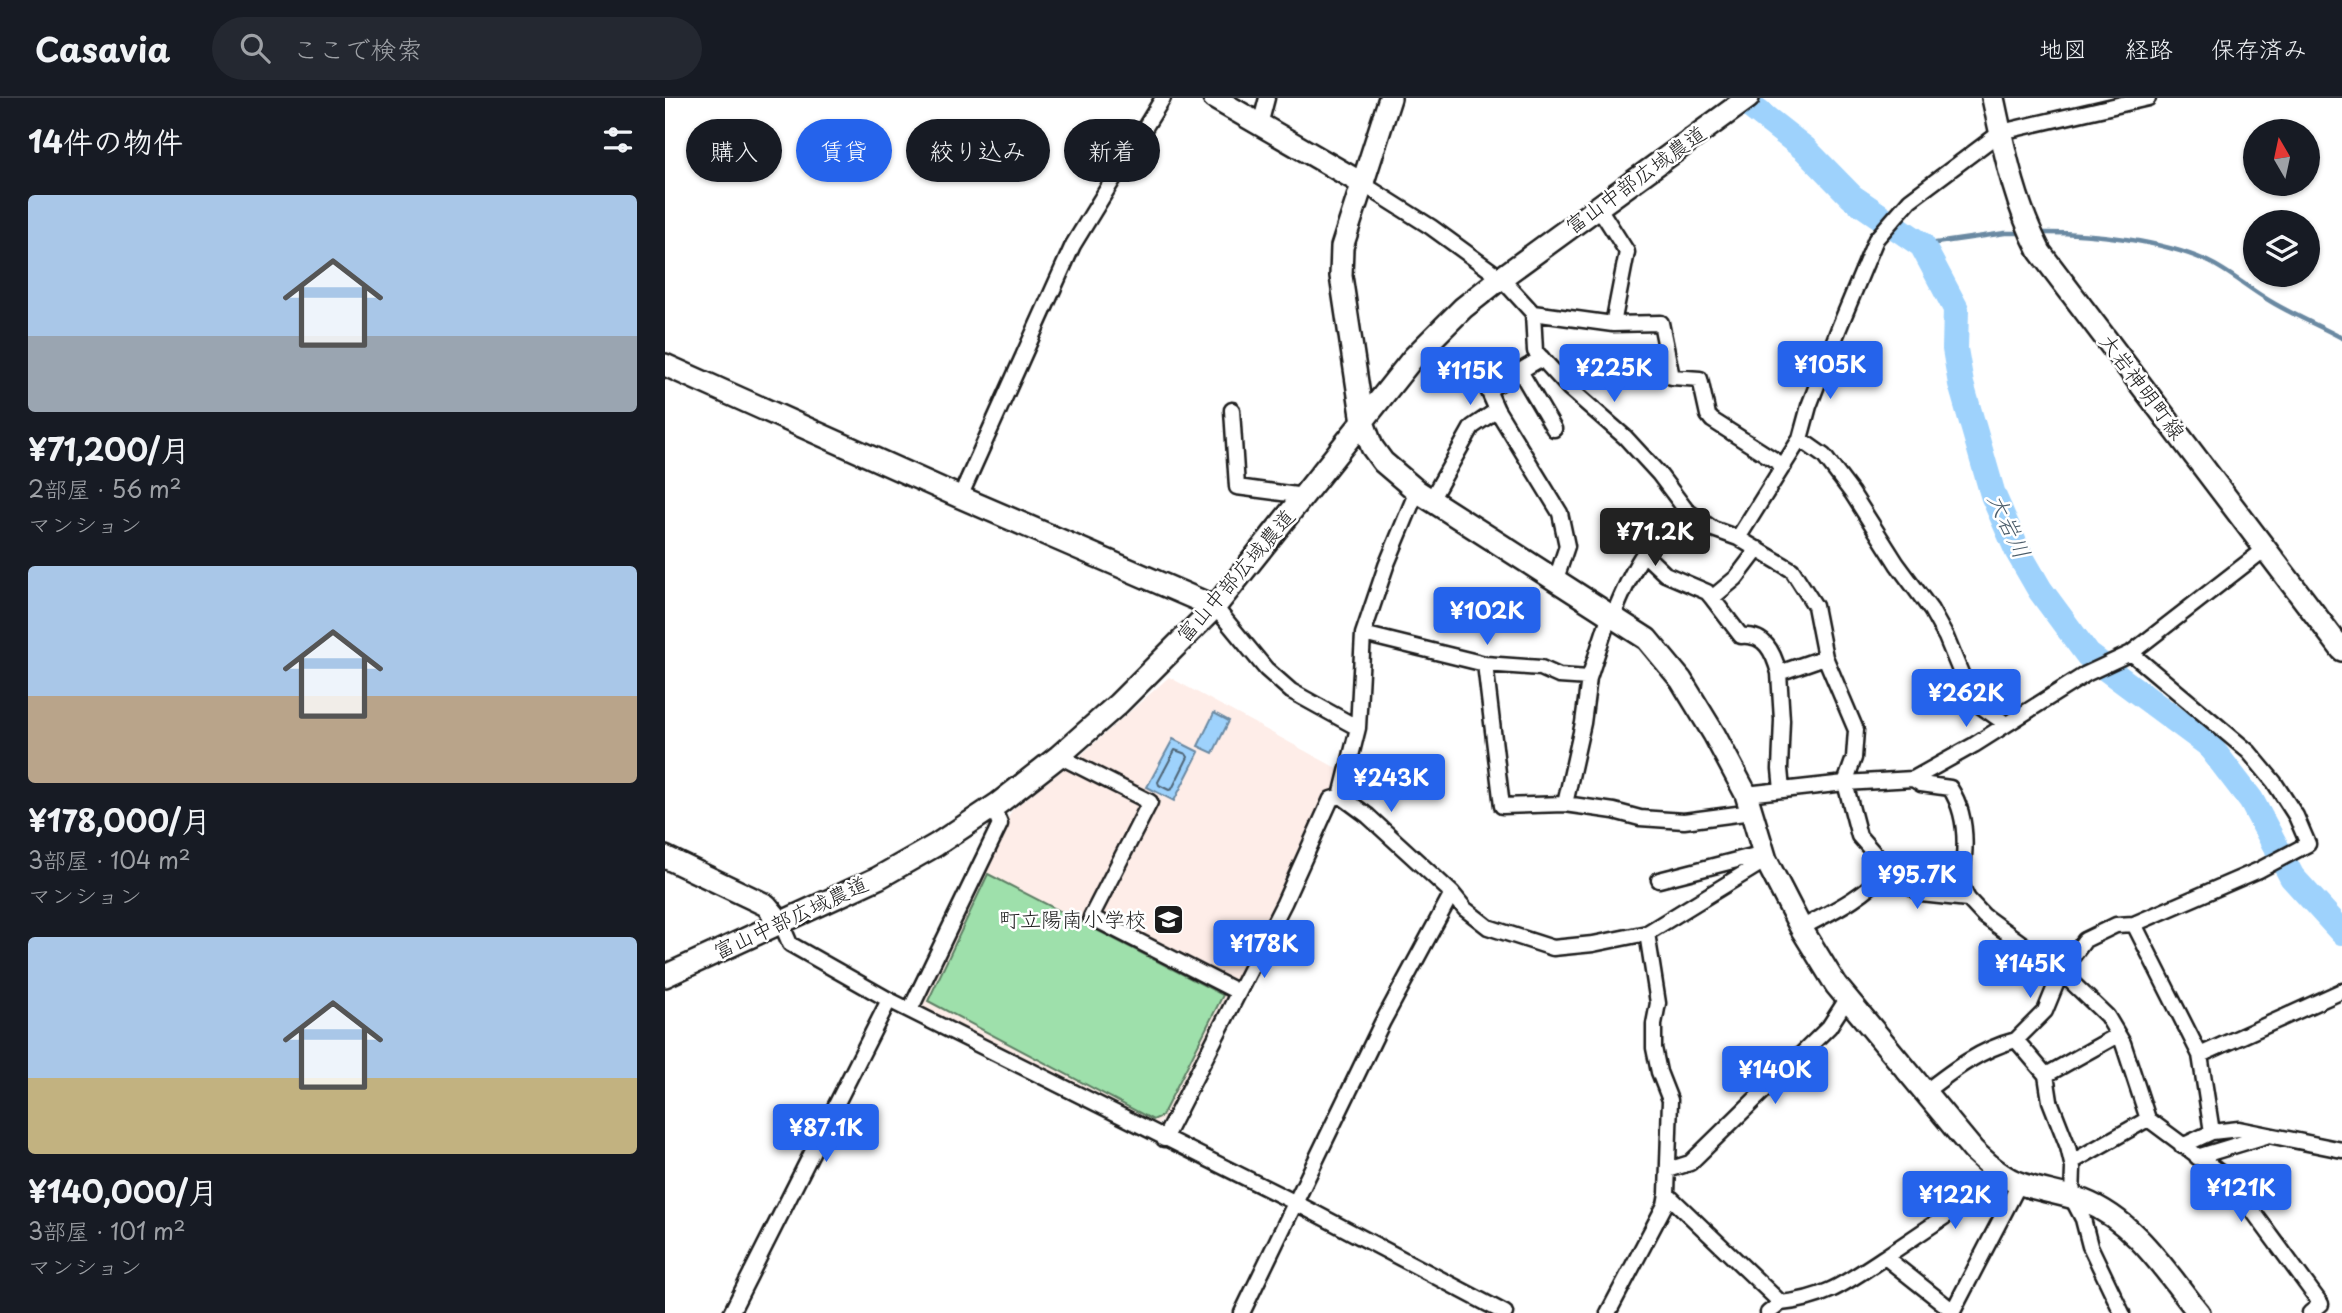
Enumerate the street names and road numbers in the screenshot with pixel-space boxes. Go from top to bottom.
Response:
street label: 富山中部広域農道 [1557,116,1712,241]
street label: 大岩神明町線 [2093,326,2194,446]
street label: 富山中部広域農道 [1167,501,1302,649]
street label: 富山中部広域農道 [707,866,873,966]

